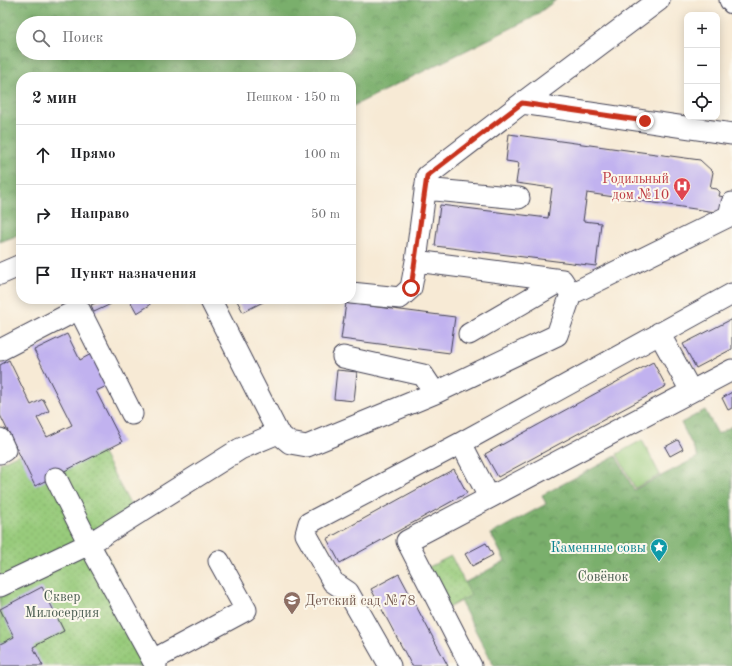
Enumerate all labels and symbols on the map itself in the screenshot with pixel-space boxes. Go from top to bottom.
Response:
route end [636,112,654,130]
place label: Родильный дом №10 [602,172,669,202]
hospital icon: Родильный дом №10 [672,176,692,201]
route start [402,279,420,297]
place icon: Каменные совы [649,537,669,562]
place label: Каменные совы [550,541,646,555]
park label: Совёнок [577,570,629,584]
park label: Сквер Милосердия [25,590,99,620]
school or university icon: Детский сад №78 [282,590,302,615]
place label: Детский сад №78 [305,594,416,608]

